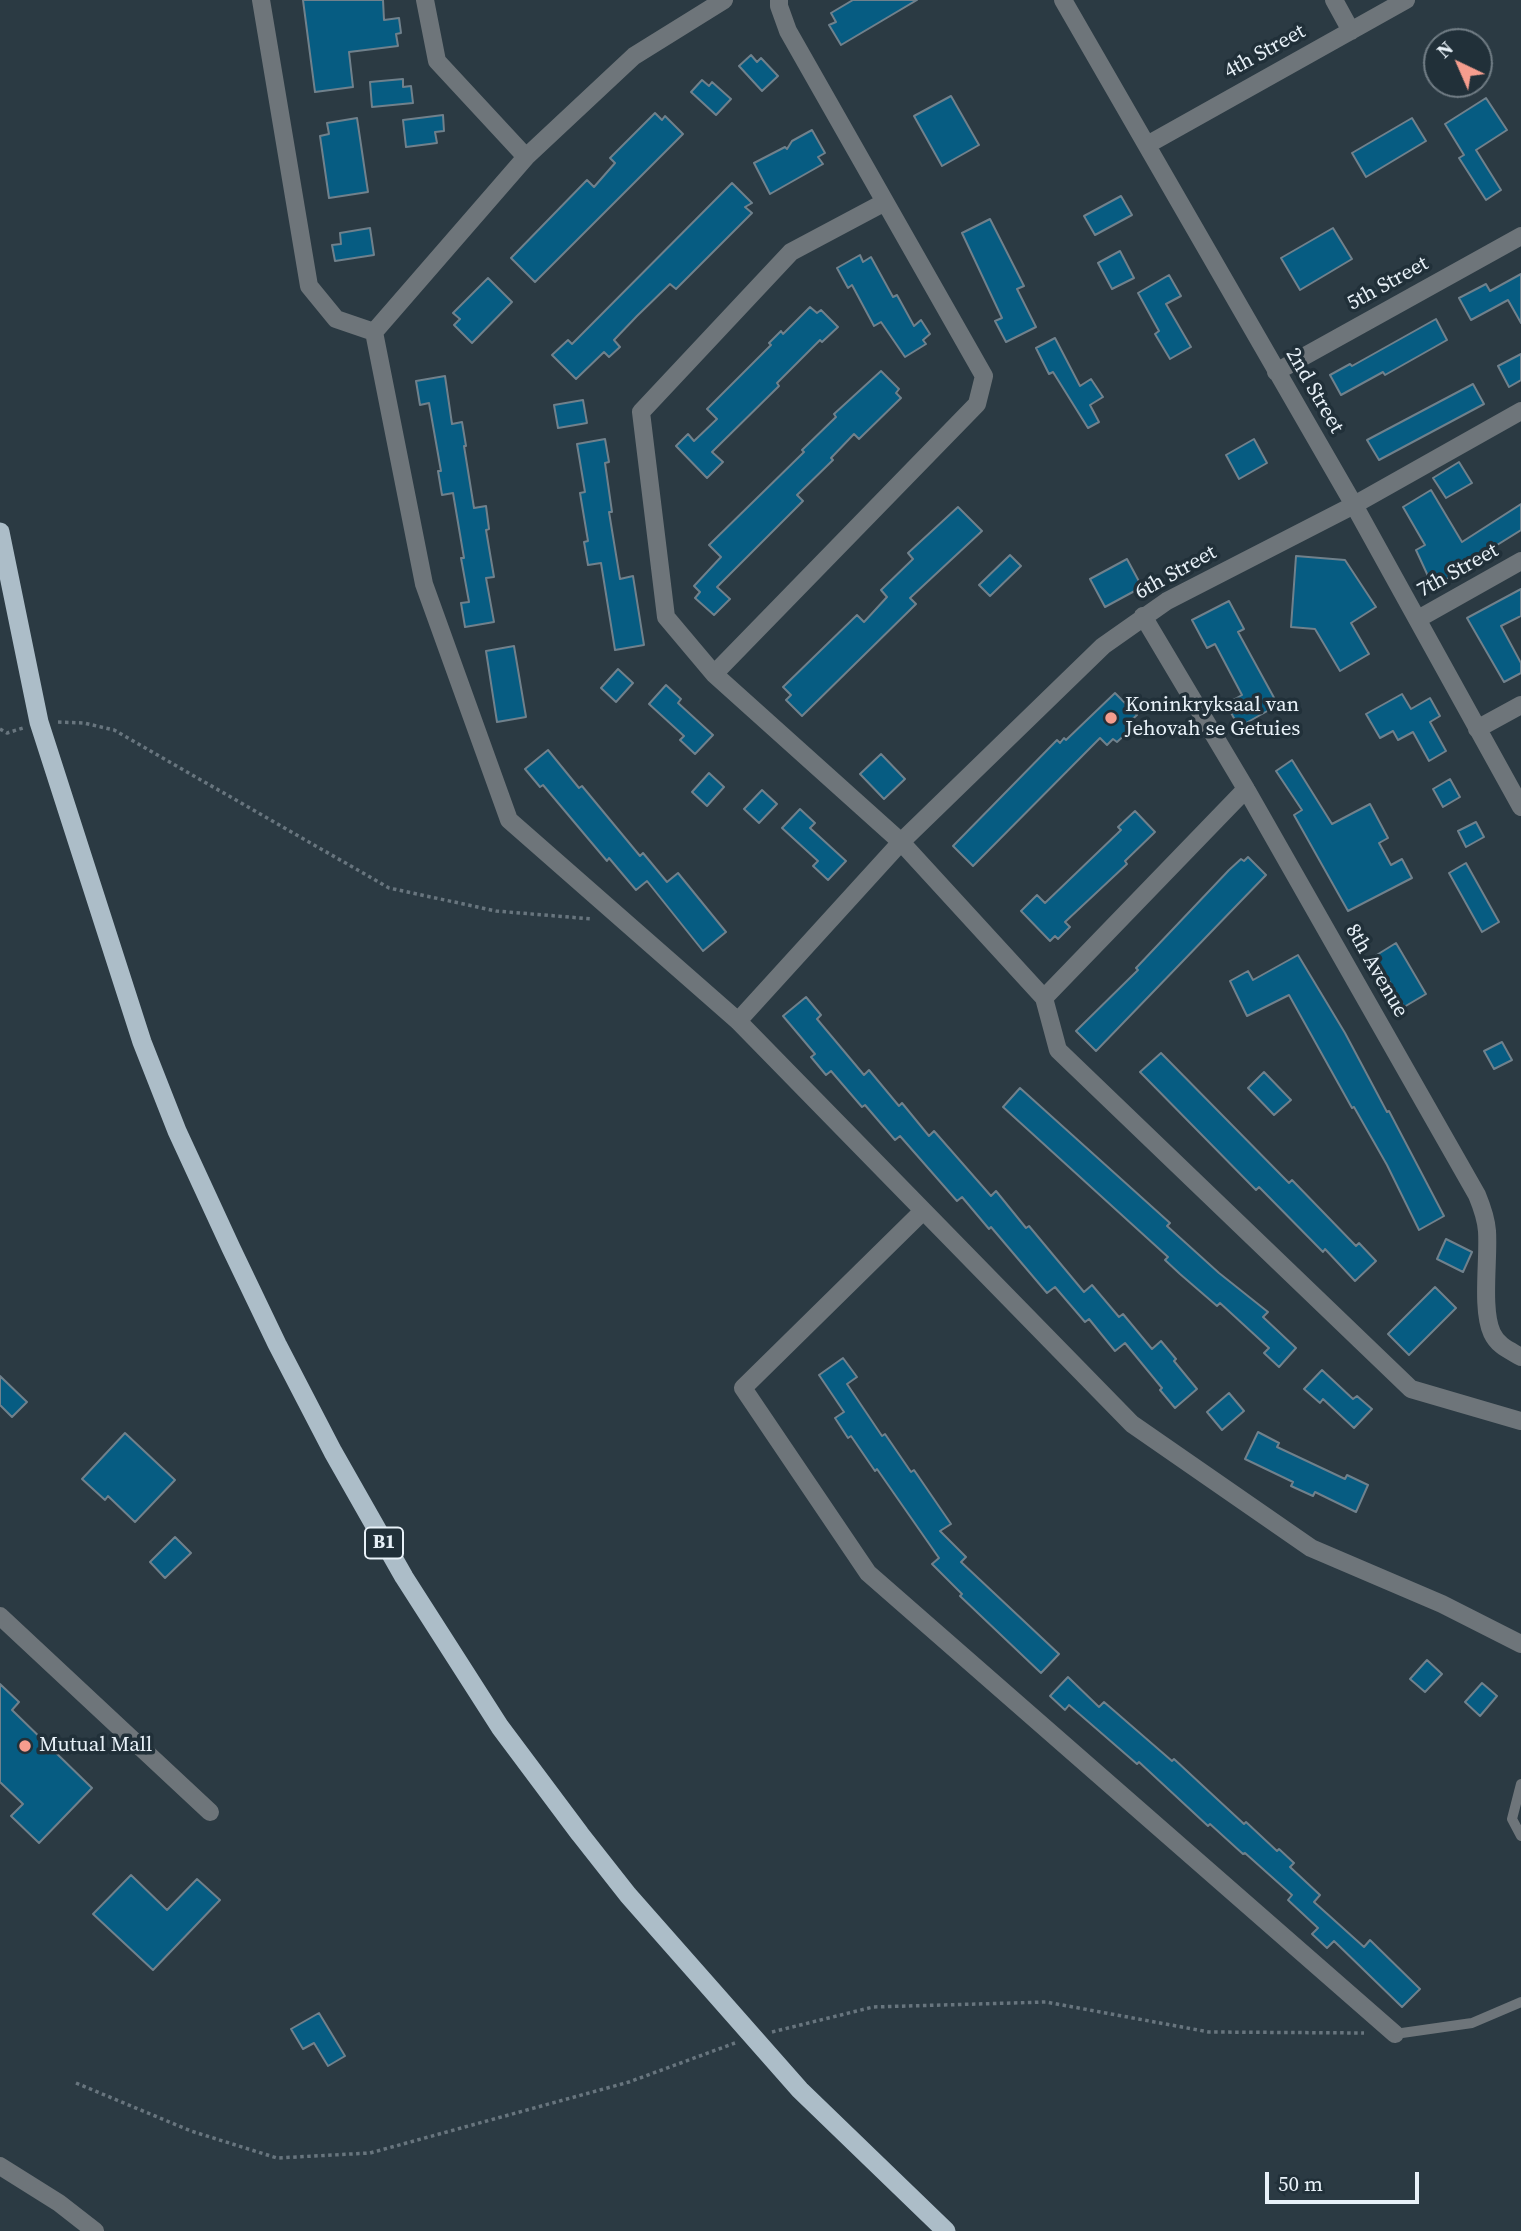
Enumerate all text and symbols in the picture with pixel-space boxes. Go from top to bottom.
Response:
street label: 4th Street [1220,19,1310,85]
north arrow [1423,28,1493,98]
text: N [1431,35,1459,63]
street label: 5th Street [1343,251,1433,317]
street label: 2nd Street [1280,344,1348,438]
street label: 7th Street [1413,538,1503,604]
street label: 6th Street [1131,540,1221,606]
place label: Koninkryksaal van Jehovah se Getuies [1125,693,1300,743]
marker: Koninkryksaal van Jehovah se Getuies [1103,710,1119,726]
street label: 8th Avenue [1339,920,1413,1022]
road number: B1 [365,1527,403,1558]
place label: Mutual Mall [39,1733,152,1759]
marker: Mutual Mall [17,1738,33,1754]
scale bar [1269,2158,1423,2202]
text: 50 m [1278,2169,1323,2198]

